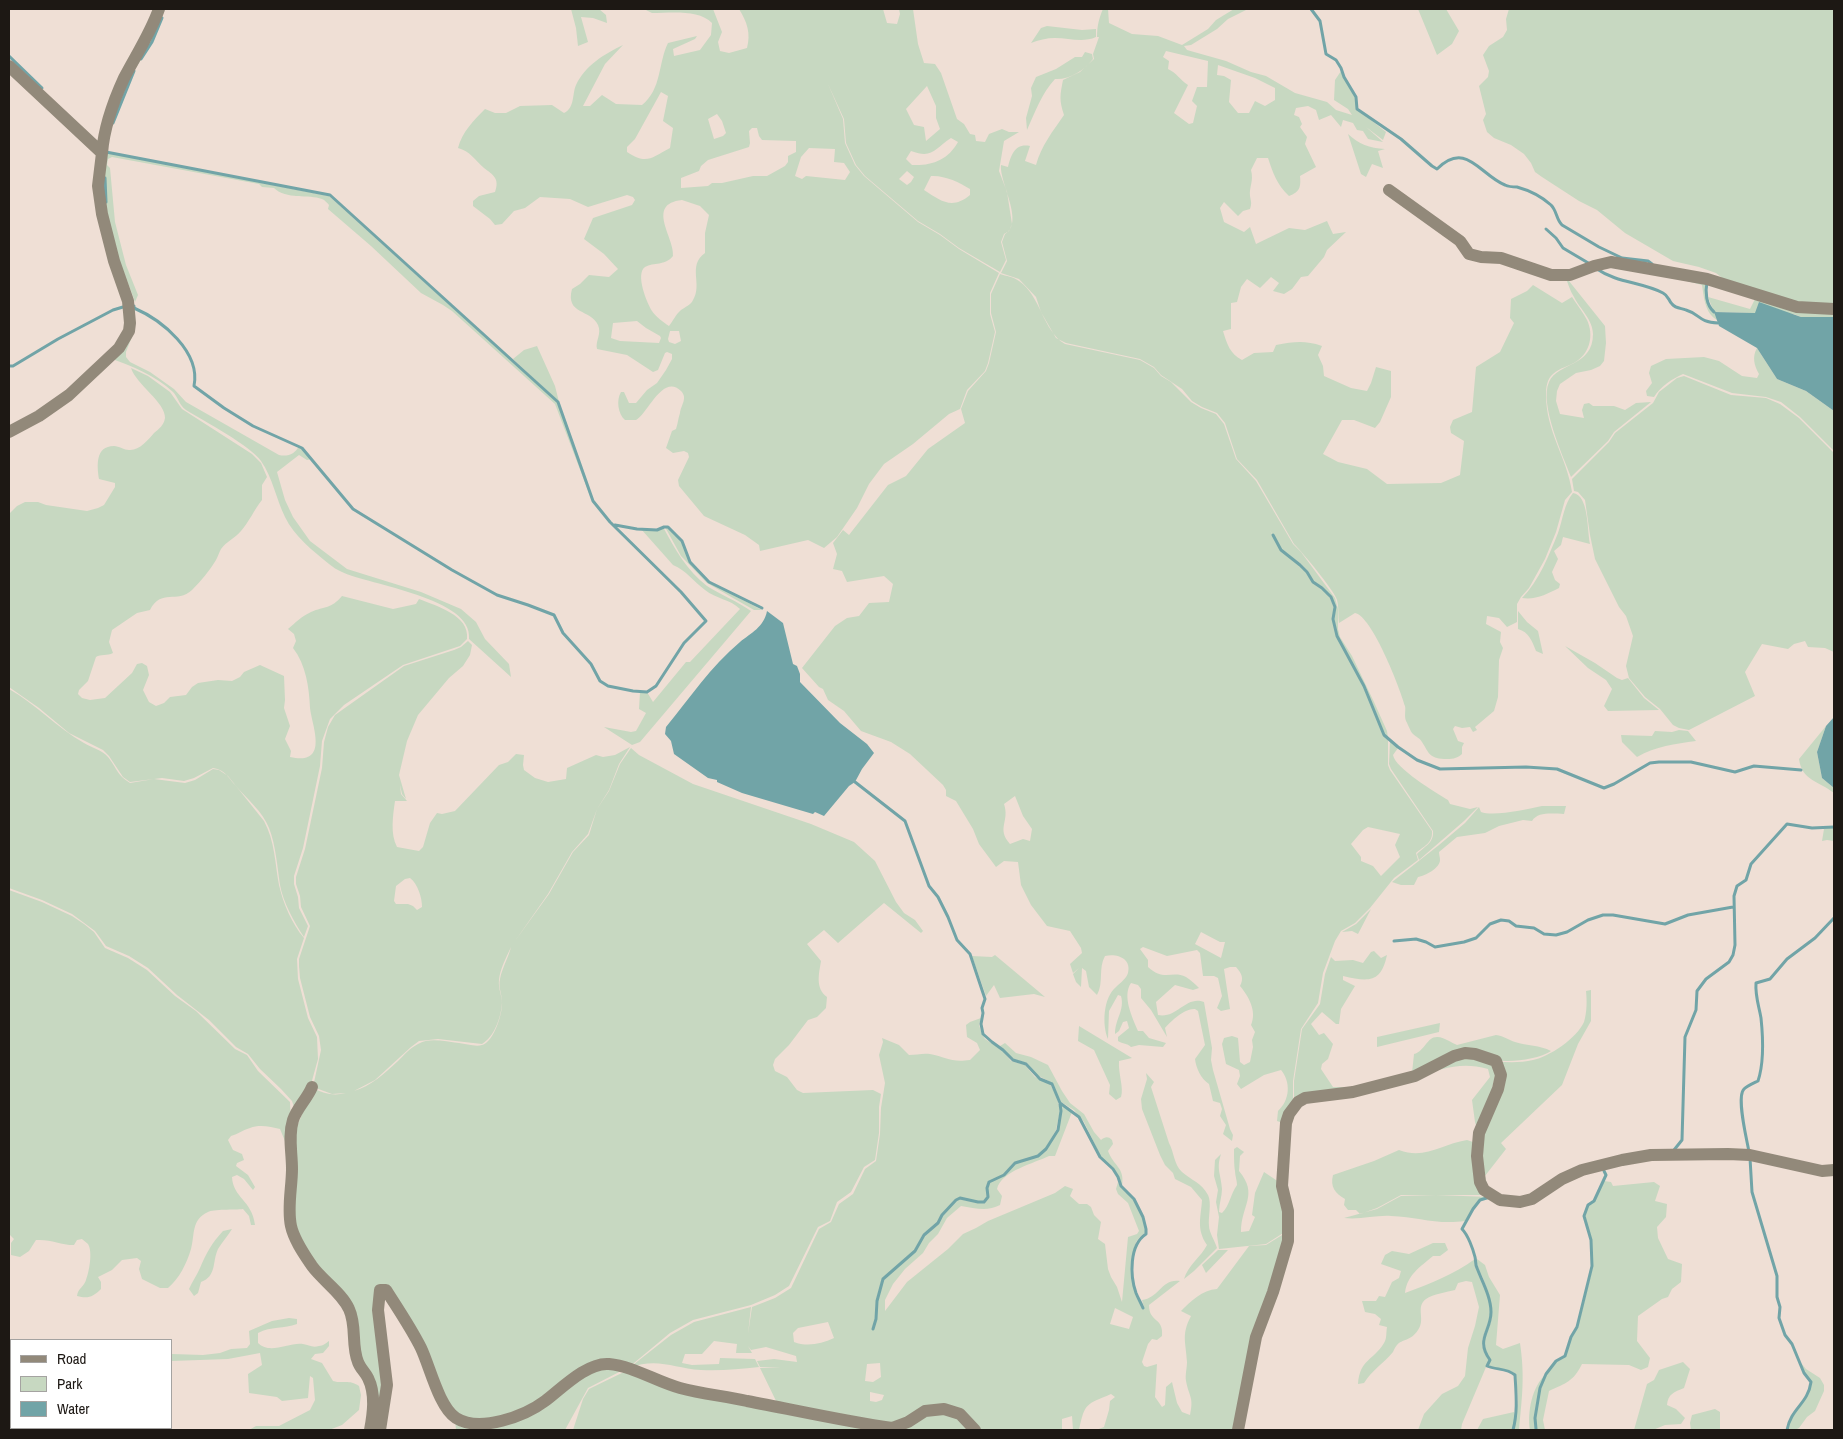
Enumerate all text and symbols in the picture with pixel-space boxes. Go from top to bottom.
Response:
legend [10,1339,172,1429]
text: Road [57,1348,86,1369]
text: Park [57,1373,82,1394]
text: Water [57,1398,89,1419]

